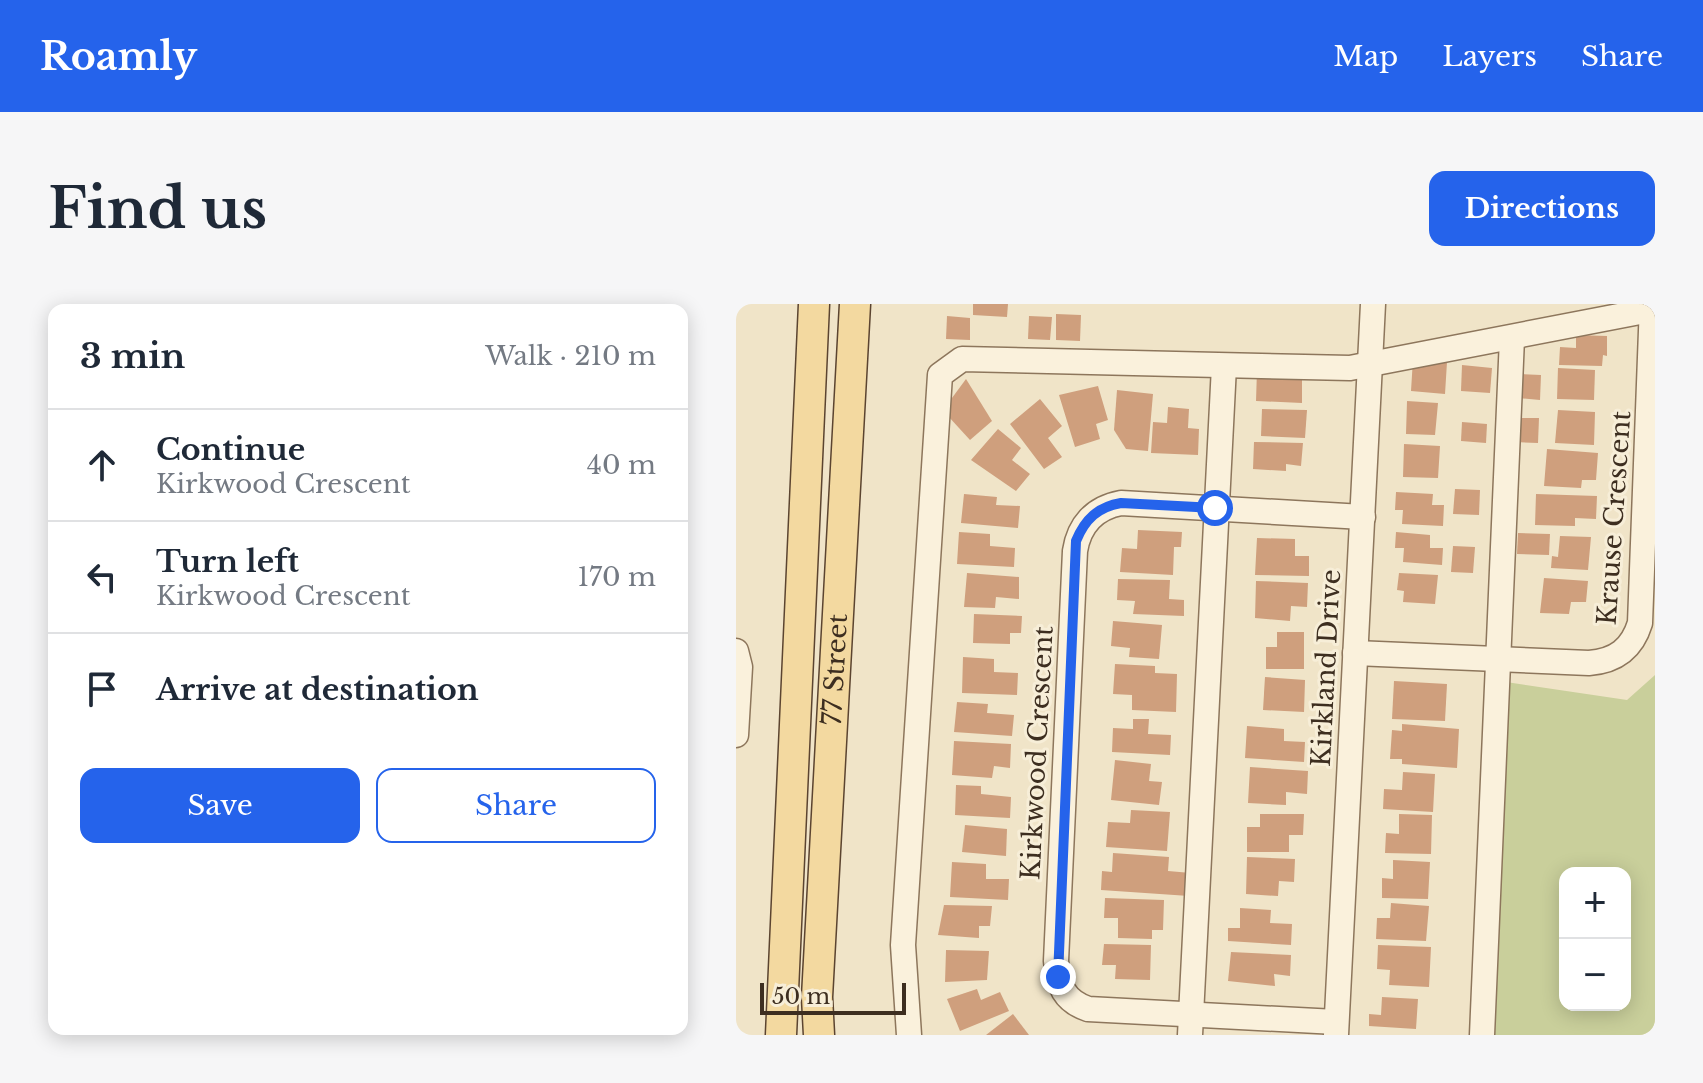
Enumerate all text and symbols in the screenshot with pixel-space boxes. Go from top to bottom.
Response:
text: Roamly [40,33,197,80]
text: Map [1333,39,1398,74]
text: Layers [1442,39,1537,74]
text: Share [1581,39,1663,74]
button: Directions [1429,171,1655,246]
text: Find us [48,174,267,243]
text: 3 min [80,335,185,377]
text: Walk · 210 m [485,340,656,372]
street label: Krause Crescent [1591,410,1637,626]
text: Continue [156,431,305,468]
icon: ahead [80,443,124,487]
text: 40 m [587,449,656,481]
text: Kirkwood Crescent [156,468,411,500]
route start [1197,490,1233,526]
text: Turn left [156,543,299,580]
icon: left [80,555,124,599]
text: 170 m [577,561,656,593]
street label: Kirkland Drive [1305,568,1347,768]
text: Kirkwood Crescent [156,580,411,612]
street label: 77 Street [816,613,854,726]
street label: Kirkwood Crescent [1014,625,1060,881]
icon: arrive [80,667,124,711]
text: Arrive at destination [156,671,479,708]
button: Save [80,768,360,843]
button: Share [376,768,656,843]
map controls [1559,867,1631,1011]
button: + [1559,867,1631,939]
button: − [1559,939,1631,1011]
route end [1040,959,1076,995]
scale bar [760,979,906,1015]
text: 50 m [772,983,830,1010]

